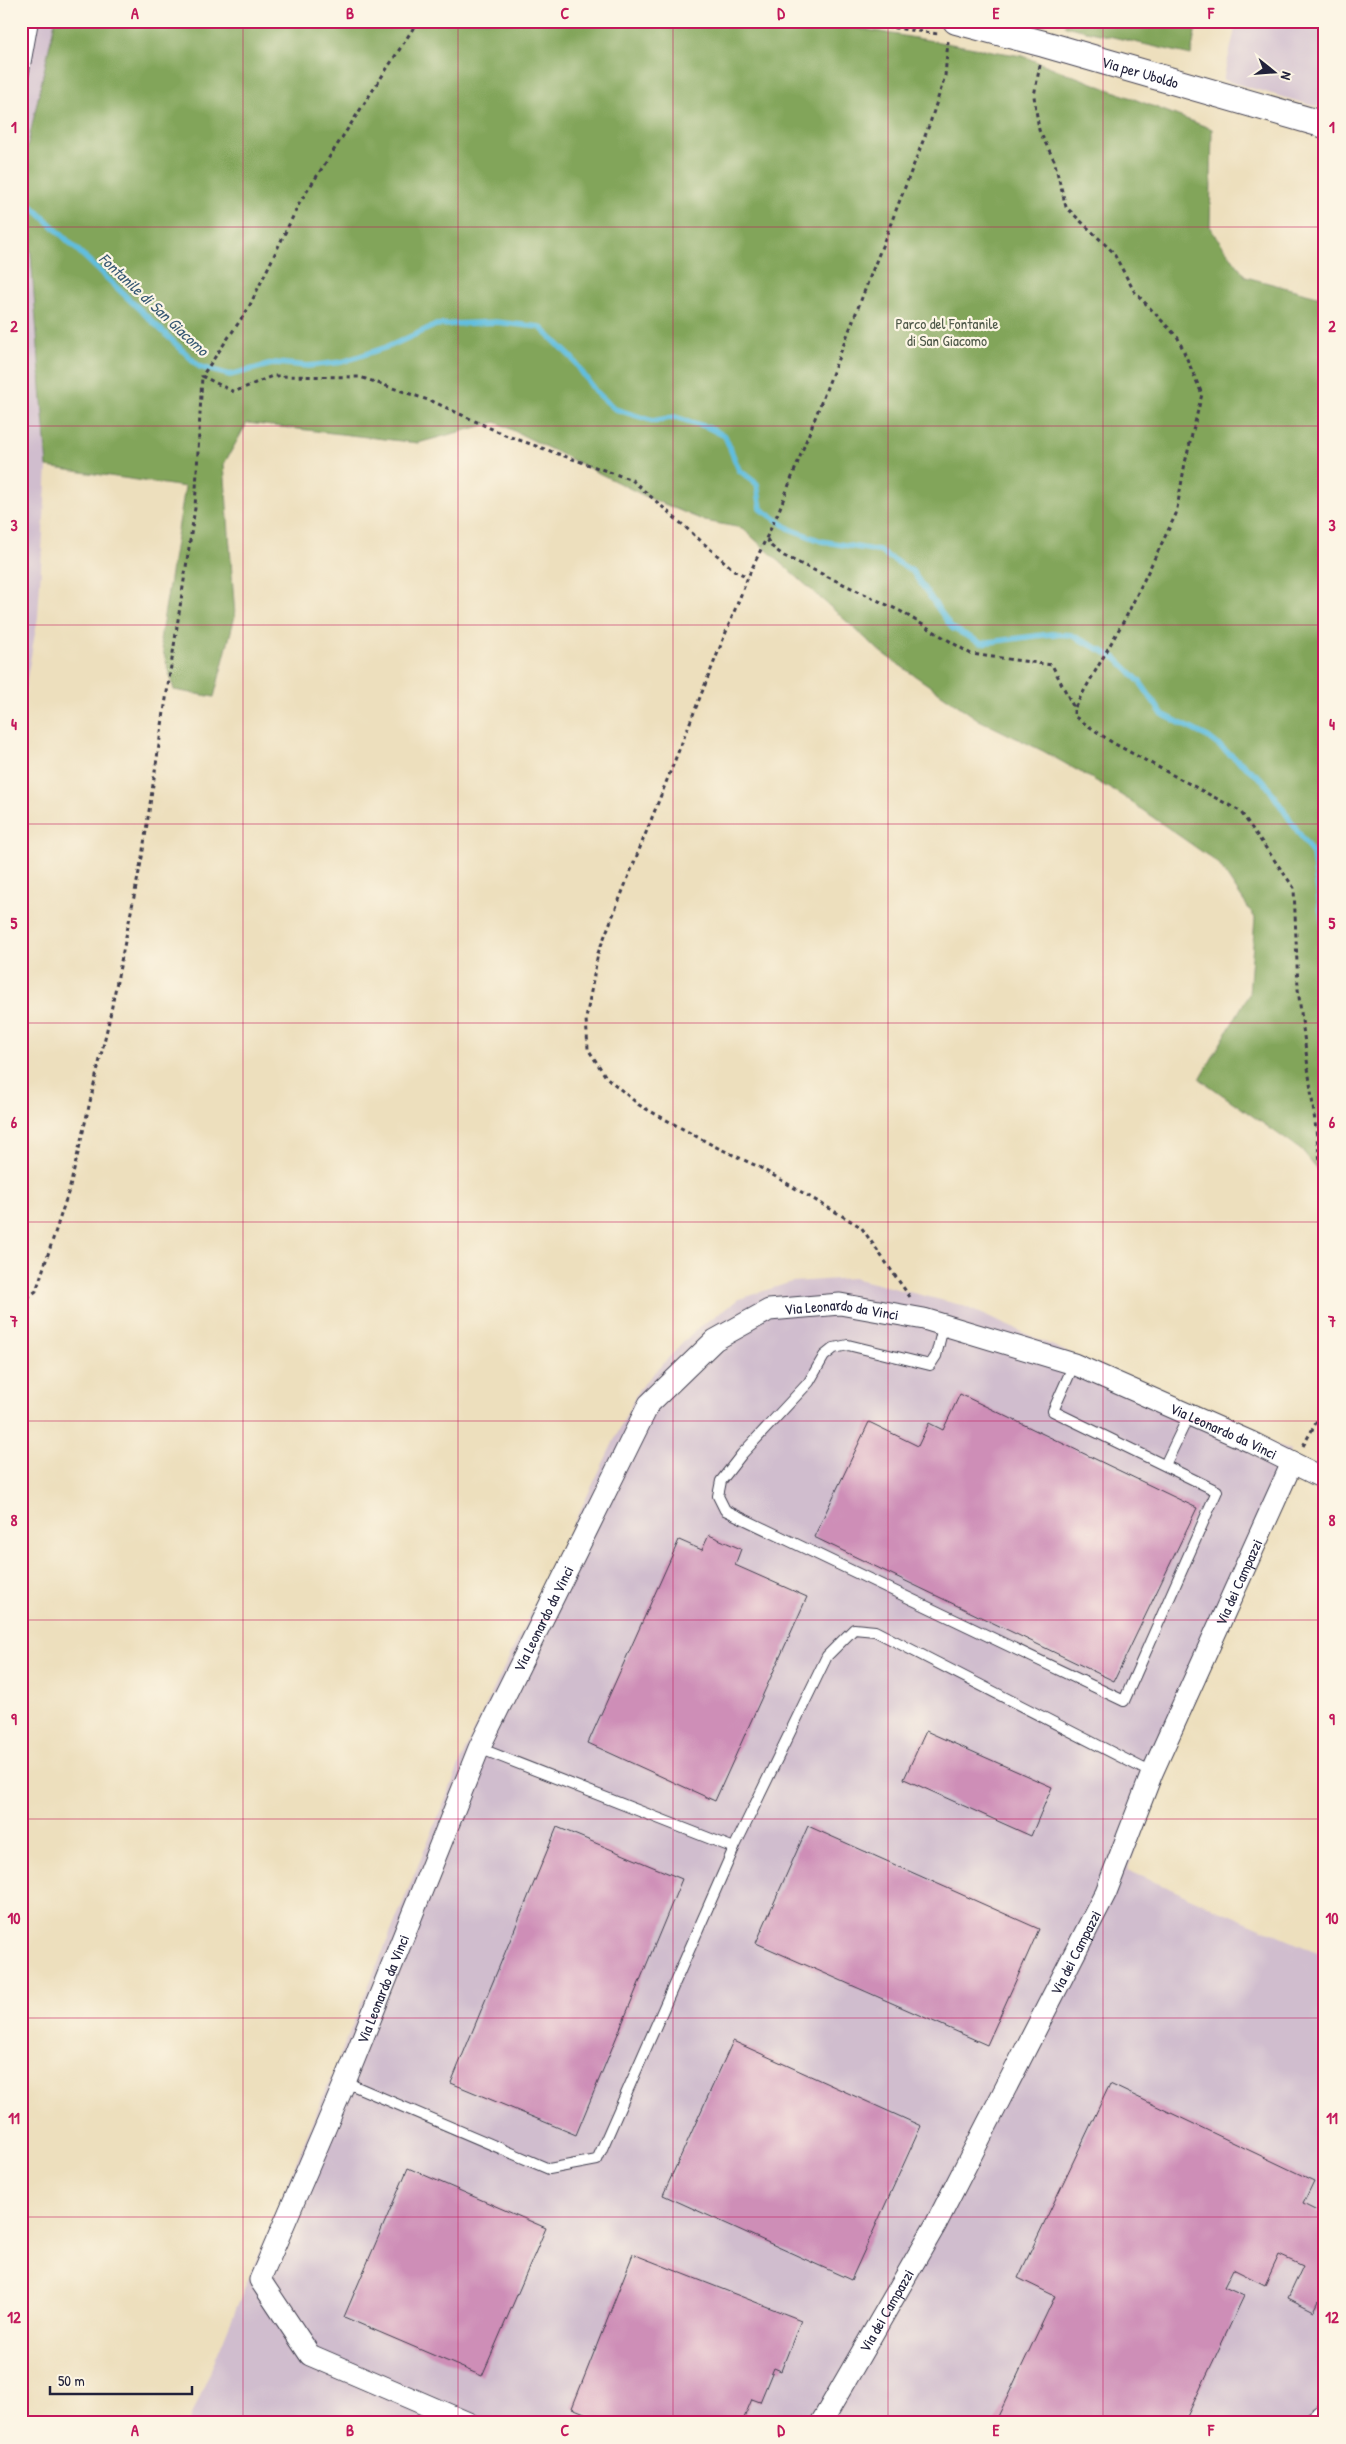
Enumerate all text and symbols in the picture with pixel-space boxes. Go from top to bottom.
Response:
text: A [131,2,139,24]
text: B [346,2,354,24]
text: C [561,2,570,24]
text: D [777,2,785,24]
text: E [992,2,1000,24]
text: F [1207,2,1215,24]
north arrow [1248,48,1298,98]
street label: Via per Uboldo [1099,51,1181,93]
text: N [1277,70,1297,83]
text: 1 [11,116,17,138]
text: 1 [1329,116,1335,138]
water label: Fontanile di San Giacomo [95,247,215,362]
park label: Parco del Fontanile di San Giacomo [895,313,999,351]
text: 2 [10,315,18,337]
text: 2 [1328,315,1336,337]
text: 3 [10,514,18,536]
text: 3 [1328,514,1336,536]
text: 4 [11,713,17,735]
text: 4 [1329,713,1335,735]
text: 5 [11,912,18,934]
text: 5 [1329,912,1336,934]
text: 6 [11,1111,18,1133]
text: 6 [1329,1111,1336,1133]
street label: Via Leonardo da Vinci [783,1293,901,1325]
text: 7 [9,1310,18,1332]
text: 7 [1327,1310,1336,1332]
street label: Via Leonardo da Vinci [1167,1397,1281,1464]
text: 8 [11,1509,18,1531]
text: 8 [1329,1509,1336,1531]
street label: Via dei Campazzi [1210,1535,1267,1629]
street label: Via Leonardo da Vinci [508,1562,578,1675]
text: 9 [11,1708,17,1730]
text: 9 [1329,1708,1335,1730]
street label: Via dei Campazzi [1045,1906,1106,1998]
text: 10 [8,1907,20,1929]
text: 10 [1326,1907,1338,1929]
street label: Via Leonardo da Vinci [351,1931,414,2046]
text: 11 [8,2107,20,2129]
text: 11 [1326,2107,1338,2129]
street label: Via dei Campazzi [854,2265,918,2356]
text: 12 [7,2306,21,2328]
text: 12 [1325,2306,1339,2328]
scale bar [50,2364,192,2396]
text: 50 m [58,2370,85,2391]
text: A [131,2419,139,2441]
text: B [346,2419,354,2441]
text: C [561,2419,570,2441]
text: D [777,2419,785,2441]
text: E [992,2419,1000,2441]
text: F [1207,2419,1215,2441]

